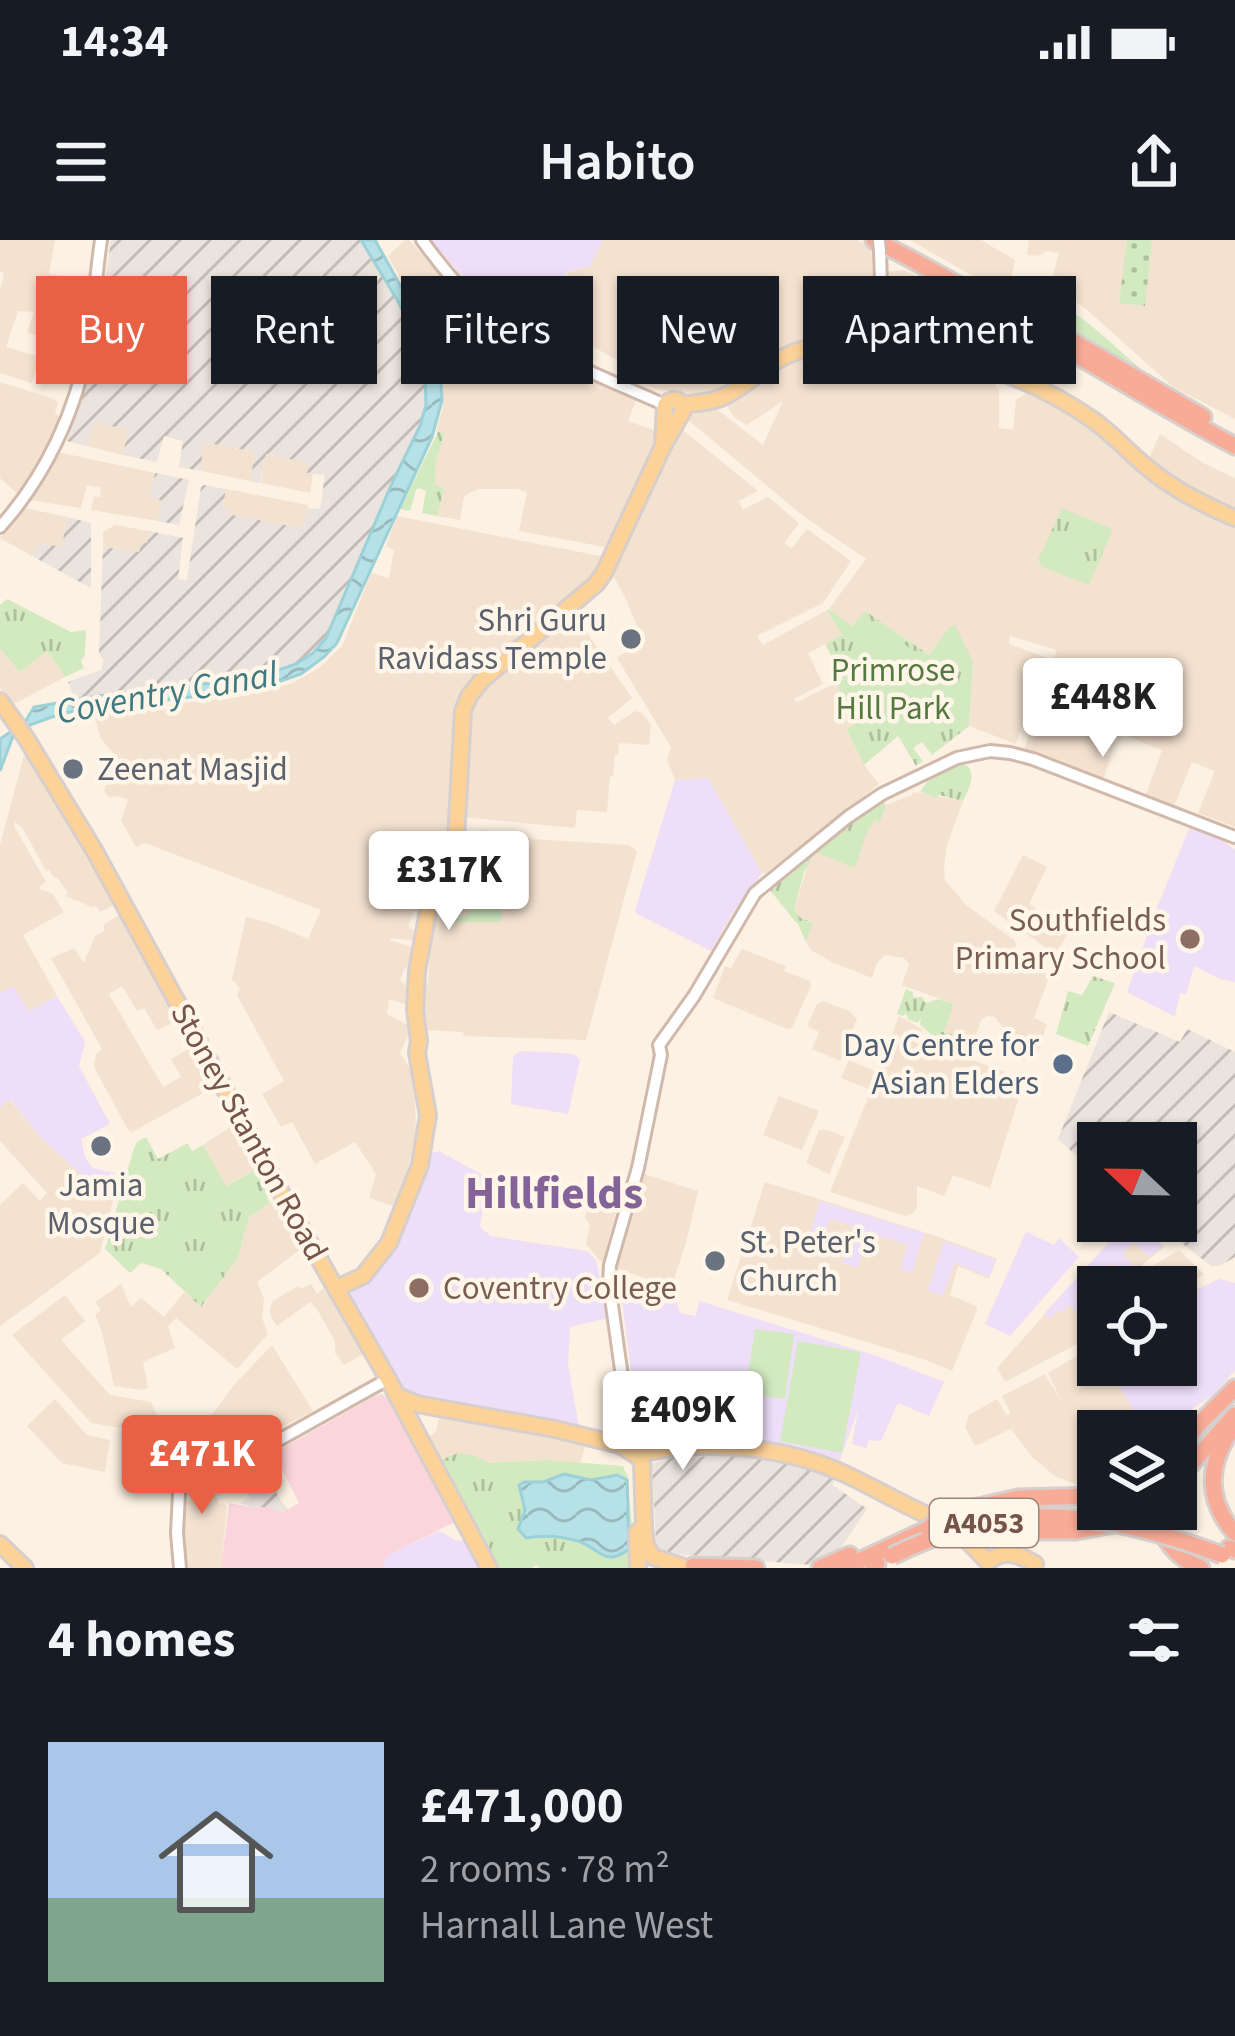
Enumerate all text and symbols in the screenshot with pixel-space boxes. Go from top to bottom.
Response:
text: 14:34 [60,10,169,74]
text: Habito [539,124,696,201]
icon: menu [48,129,114,195]
icon: share [1121,129,1187,195]
chip: Buy [36,276,187,384]
chip: Rent [211,276,377,384]
chip: Filters [401,276,593,384]
chip: New [617,276,779,384]
chip: Apartment [803,276,1076,384]
place label: Shri Guru Ravidass Temple [377,597,607,682]
marker: Shri Guru Ravidass Temple [618,626,644,652]
park label: Primrose Hill Park [831,647,955,732]
water label: Coventry Canal [52,648,282,738]
pin: £448K [1019,658,1187,760]
text: £448K [1050,669,1156,725]
place label: Zeenat Masjid [97,746,288,793]
marker: Zeenat Masjid [60,756,86,782]
pin: £317K [365,831,533,933]
text: £317K [396,842,502,898]
place label: Southfields Primary School [955,897,1166,982]
marker: Southfields Primary School [1177,926,1203,952]
street label: Stoney Stanton Road [159,995,339,1269]
place label: Day Centre for Asian Elders [843,1022,1040,1107]
marker: Day Centre for Asian Elders [1050,1051,1076,1077]
north arrow [1077,1122,1197,1242]
map controls [1077,1122,1197,1530]
marker: Jamia Mosque [88,1133,114,1159]
place label: Jamia Mosque [47,1162,155,1247]
district label: Hillfields [465,1162,643,1226]
place label: St. Peter's Church [739,1219,876,1304]
marker: St. Peter's Church [702,1248,728,1274]
place label: Coventry College [443,1265,677,1312]
button: locate [1077,1266,1197,1386]
marker: Coventry College [406,1275,432,1301]
pin: £409K [599,1371,767,1473]
text: £409K [630,1382,736,1438]
button: layers [1077,1410,1197,1530]
pin: £471K [118,1415,286,1517]
text: £471K [149,1426,255,1482]
road number: A4053 [930,1499,1038,1547]
text: 4 homes [48,1604,235,1676]
icon: filters [1121,1607,1187,1673]
text: £471,000 [420,1770,624,1842]
icon: home [144,1790,288,1934]
text: 2 rooms · 78 m² [420,1842,670,1898]
text: Harnall Lane West [420,1898,713,1954]

